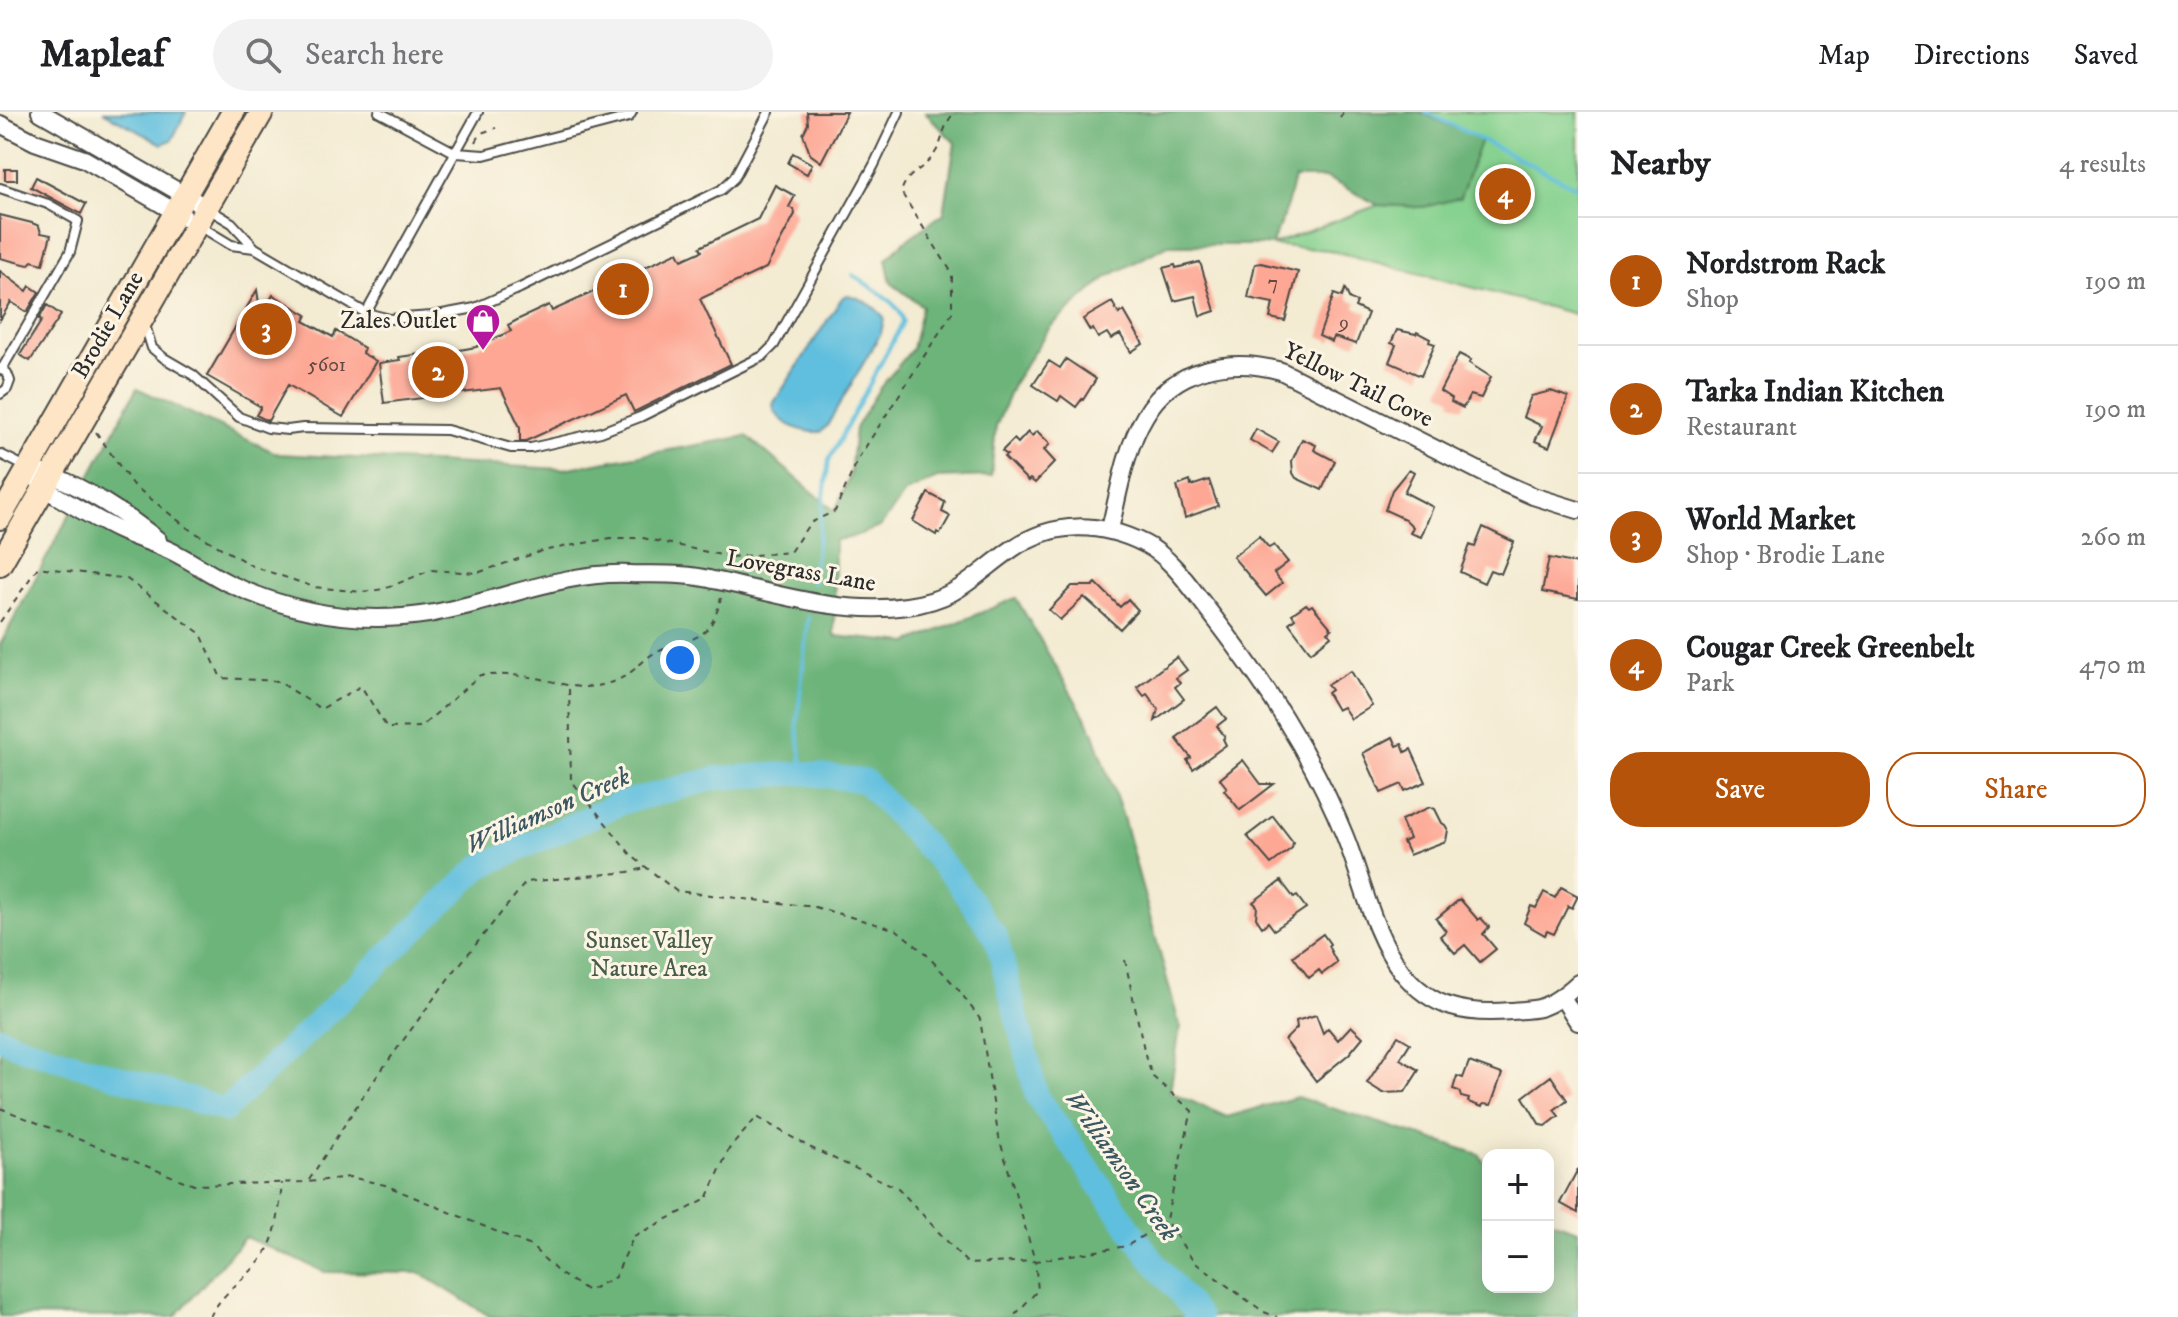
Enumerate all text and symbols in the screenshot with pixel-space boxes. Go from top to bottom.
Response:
search box [213,19,773,91]
text: Mapleaf [40,31,165,79]
icon: search [241,33,285,77]
text: Search here [305,37,444,74]
text: Map [1818,38,1870,73]
text: Directions [1914,38,2030,73]
text: Saved [2074,38,2138,73]
text: Nearby [1610,143,1711,185]
text: 4 results [2059,148,2146,181]
pin: 4 [1479,164,1531,224]
text: Nordstrom Rack [1686,246,1885,283]
pin: 1 [597,259,649,319]
text: 1 [1631,265,1641,298]
text: 190 m [2084,265,2146,298]
street label: Brodie Lane [65,266,151,384]
house number: 7 [1268,271,1278,296]
text: Shop [1686,283,1739,316]
pin: 3 [240,299,292,359]
shop icon: Zales Outlet [464,302,502,352]
place label: Zales Outlet [340,306,457,336]
house number: 9 [1338,311,1349,336]
street label: Yellow Tail Cove [1278,336,1438,434]
pin: 2 [412,342,464,402]
house number: 5601 [308,353,346,378]
text: Tarka Indian Kitchen [1686,374,1944,411]
text: 2 [1630,393,1642,426]
text: 190 m [2084,393,2146,426]
text: Restaurant [1686,411,1797,444]
text: World Market [1686,502,1856,539]
text: 3 [1631,521,1641,554]
text: 260 m [2081,521,2146,554]
text: Shop · Brodie Lane [1686,539,1885,572]
street label: Lovegrass Lane [724,543,878,599]
text: Cougar Creek Greenbelt [1686,630,1975,667]
your location [660,640,700,680]
text: 4 [1629,649,1643,682]
text: 470 m [2079,649,2146,682]
text: Park [1686,667,1735,700]
button: Save [1610,752,1870,827]
button: Share [1886,752,2146,827]
water label: Williamson Creek [461,760,635,862]
park label: Sunset Valley Nature Area [585,926,713,984]
water label: Williamson Creek [1057,1084,1185,1248]
map controls [1482,1149,1554,1293]
button: + [1482,1149,1554,1221]
button: − [1482,1221,1554,1293]

